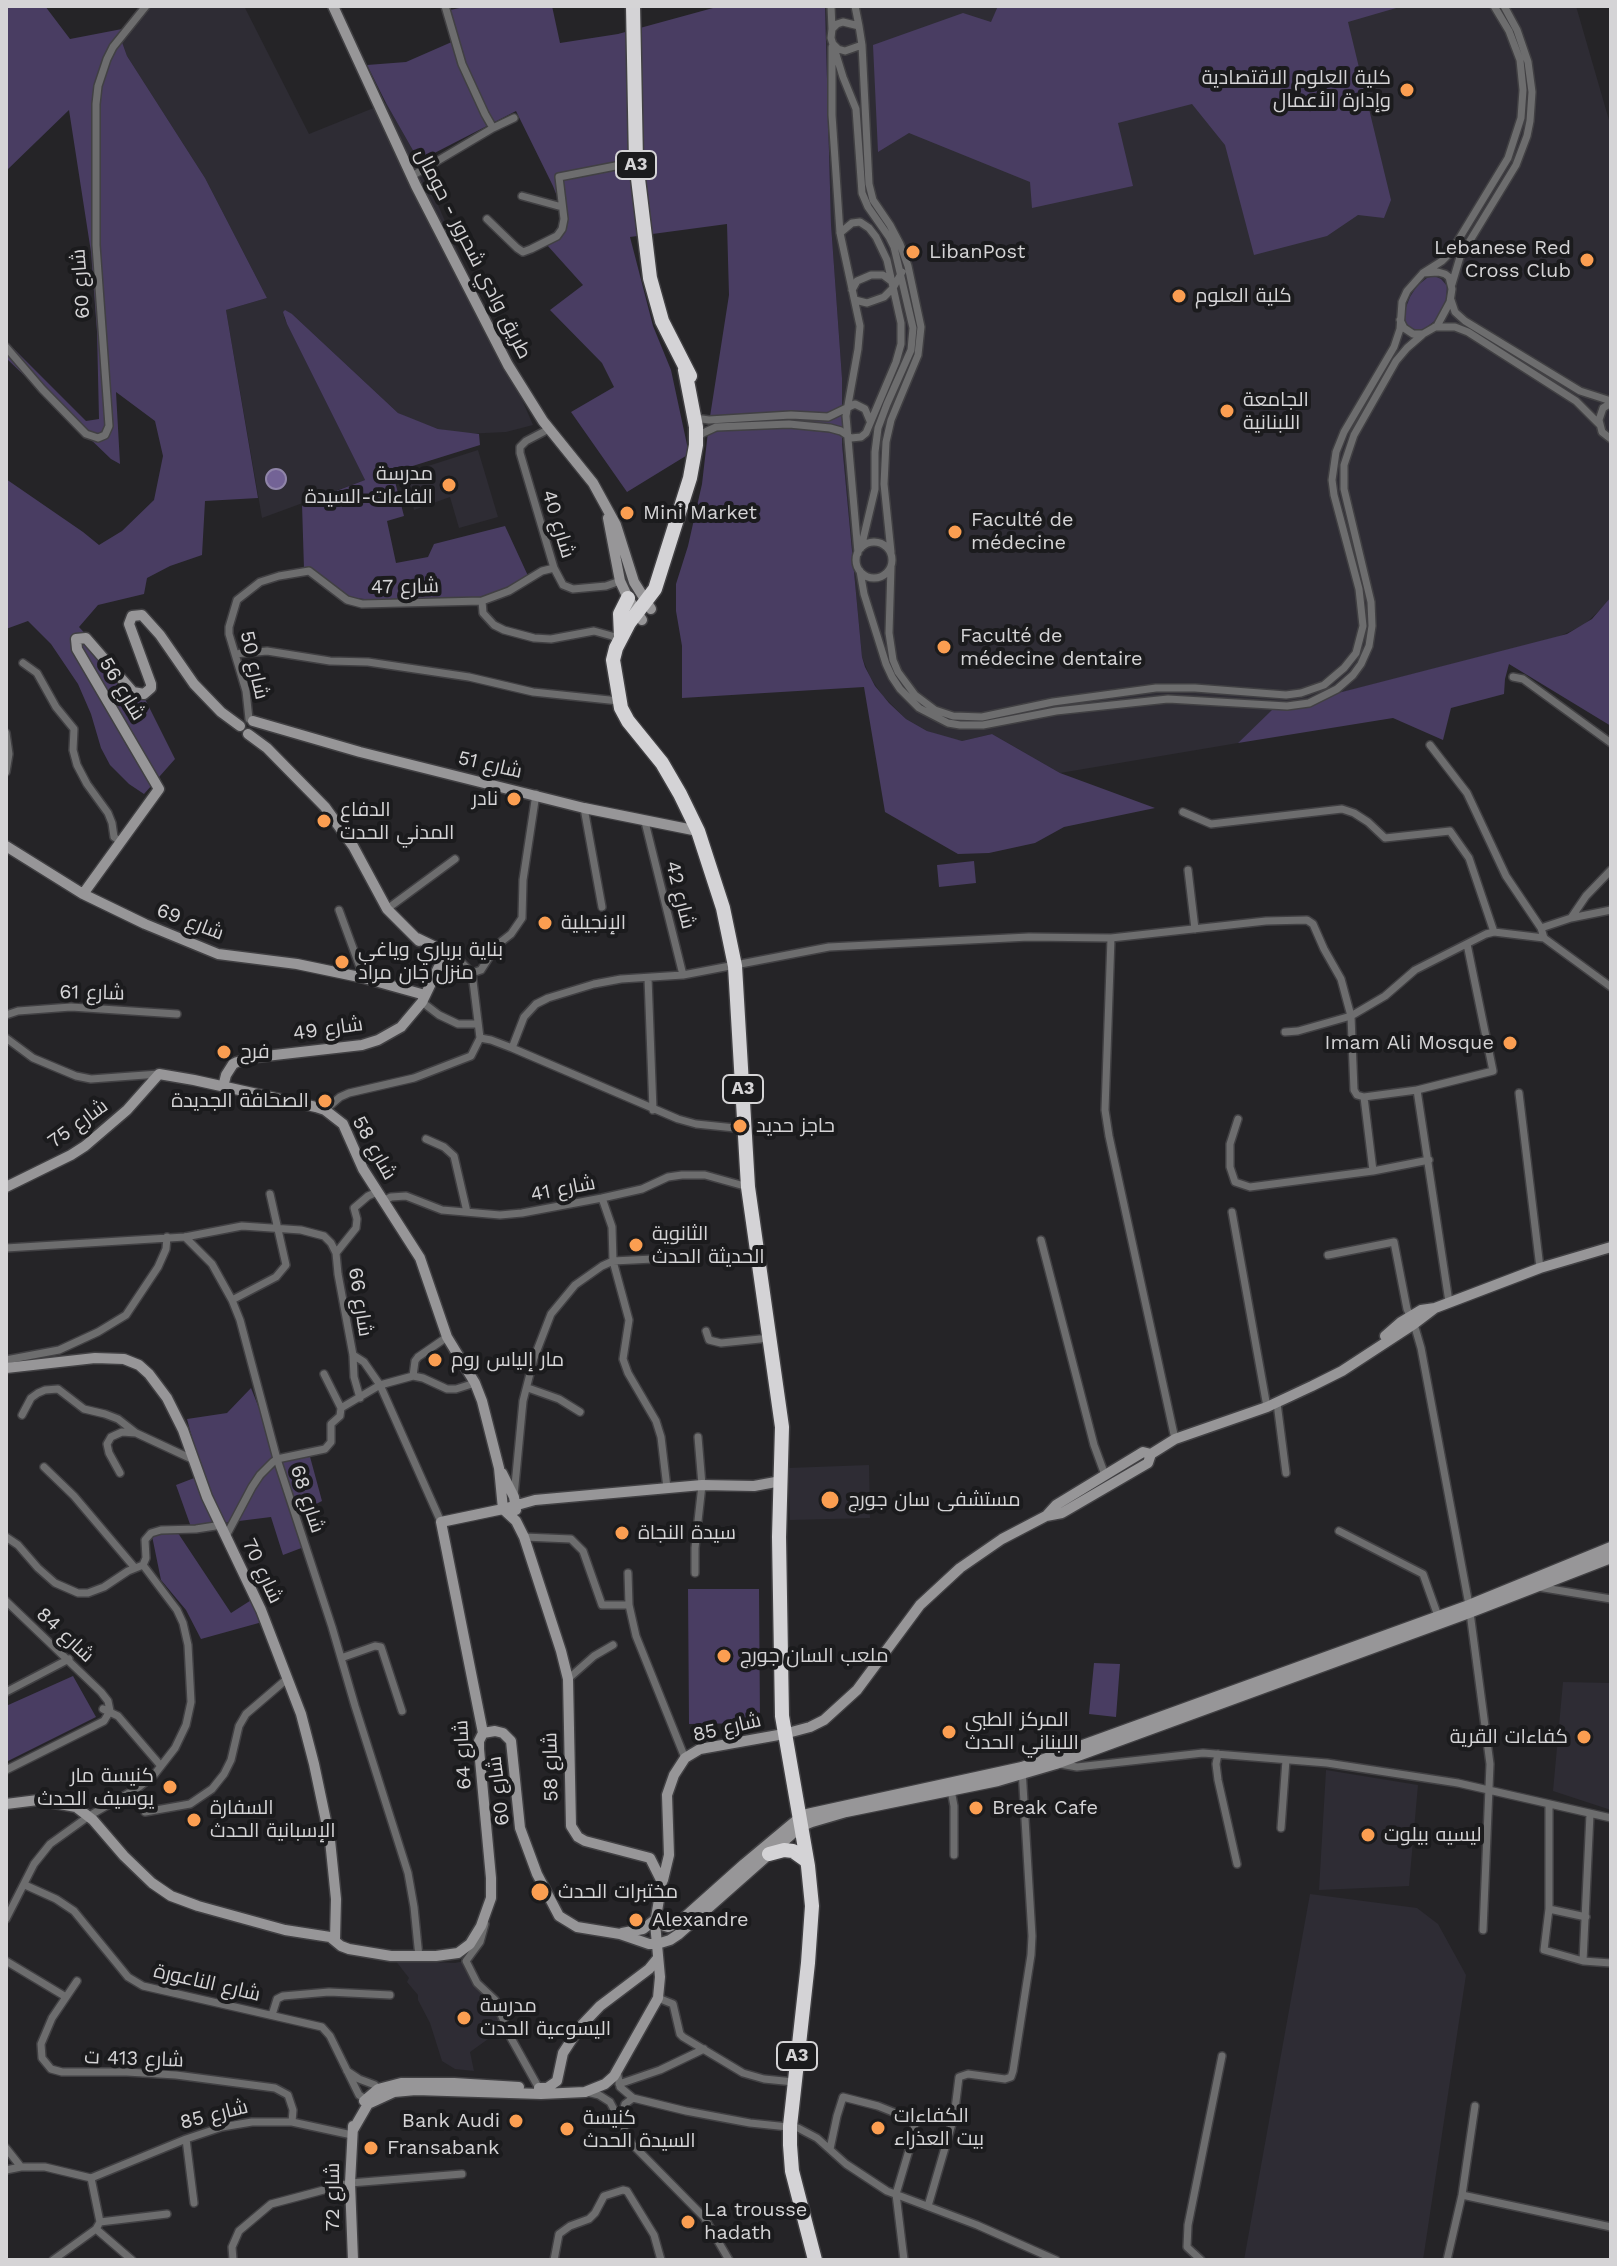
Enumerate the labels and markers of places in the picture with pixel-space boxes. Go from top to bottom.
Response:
place label: كلية العلوم الاقتصادية وإدارة الأعمال [1202,66,1391,113]
marker: كلية العلوم الاقتصادية وإدارة الأعمال [1398,81,1416,99]
place label: Lebanese Red Cross Club [1434,236,1571,283]
place label: LibanPost [929,240,1025,264]
marker: LibanPost [904,243,922,261]
marker: Lebanese Red Cross Club [1578,251,1596,269]
place label: كلية العلوم [1195,284,1292,308]
marker: كلية العلوم [1170,287,1188,305]
place label: الجامعة اللبنانية [1243,388,1309,435]
marker: الجامعة اللبنانية [1218,402,1236,420]
place label: مدرسة الفاءات-السيدة [305,462,433,509]
marker: مدرسة الفاءات-السيدة [440,476,458,494]
place label: Mini Market [643,501,757,525]
marker: Mini Market [618,504,636,522]
place label: Faculté de médecine [971,508,1074,555]
marker: Faculté de médecine [946,523,964,541]
place label: Faculté de médecine dentaire [960,624,1143,671]
marker: Faculté de médecine dentaire [935,638,953,656]
place label: نادر [472,787,498,811]
marker: نادر [505,790,523,808]
place label: الدفاع المدني الحدت [340,798,454,845]
marker: الدفاع المدني الحدت [315,812,333,830]
place label: الإنجيلية [561,911,626,935]
marker: الإنجيلية [536,914,554,932]
place label: بناية برباري وياغي منزل جان مراد [358,938,503,985]
marker: بناية برباري وياغي منزل جان مراد [333,953,351,971]
place label: Imam Ali Mosque [1325,1031,1494,1055]
marker: Imam Ali Mosque [1501,1034,1519,1052]
place label: فرح [240,1040,270,1064]
marker: فرح [215,1043,233,1061]
place label: الصحافة الجديدة [171,1089,309,1113]
marker: الصحافة الجديدة [316,1092,334,1110]
place label: حاجز حديد [756,1114,835,1138]
marker: حاجز حديد [731,1117,749,1135]
place label: الثانوية الحديثة الحدث [652,1222,765,1269]
marker: الثانوية الحديثة الحدث [627,1236,645,1254]
place label: مار إلياس روم [451,1348,564,1372]
marker: مار إلياس روم [426,1351,444,1369]
place label: مستشفى سان جورج [848,1488,1020,1512]
marker: مستشفى سان جورج [819,1489,841,1511]
place label: سيدة النجاة [638,1521,736,1545]
marker: سيدة النجاة [613,1524,631,1542]
place label: ملعب السان جورج [740,1644,888,1668]
marker: ملعب السان جورج [715,1647,733,1665]
place label: المركز الطبي اللبناني الحدث [965,1708,1079,1755]
marker: المركز الطبي اللبناني الحدث [940,1723,958,1741]
place label: كفاءات القرية [1450,1725,1568,1749]
marker: كفاءات القرية [1575,1728,1593,1746]
place label: كنيسة مار يوسيف الحدث [37,1764,154,1811]
marker: كنيسة مار يوسيف الحدث [161,1778,179,1796]
place label: السفارة الإسبانية الحدث [210,1796,336,1843]
place label: Break Cafe [992,1796,1098,1820]
marker: Break Cafe [967,1799,985,1817]
marker: السفارة الإسبانية الحدث [185,1811,203,1829]
place label: ليسيه بيلوت [1384,1823,1482,1847]
marker: ليسيه بيلوت [1359,1826,1377,1844]
place label: مختبرات الحدث [558,1880,678,1904]
marker: مختبرات الحدث [529,1881,551,1903]
place label: Alexandre [652,1908,749,1932]
marker: Alexandre [627,1911,645,1929]
place label: مدرسة اليسوعية الحدت [480,1994,611,2041]
marker: مدرسة اليسوعية الحدت [455,2009,473,2027]
place label: الكفاءات بيت العذراء [894,2104,984,2151]
place label: كنيسة السيدة الحدث [583,2106,696,2153]
place label: Bank Audi [402,2109,500,2133]
marker: Bank Audi [507,2112,525,2130]
marker: الكفاءات بيت العذراء [869,2119,887,2137]
marker: كنيسة السيدة الحدث [558,2120,576,2138]
place label: Fransabank [387,2136,499,2160]
marker: Fransabank [362,2139,380,2157]
place label: La trousse hadath [704,2198,807,2245]
marker: La trousse hadath [679,2213,697,2231]

